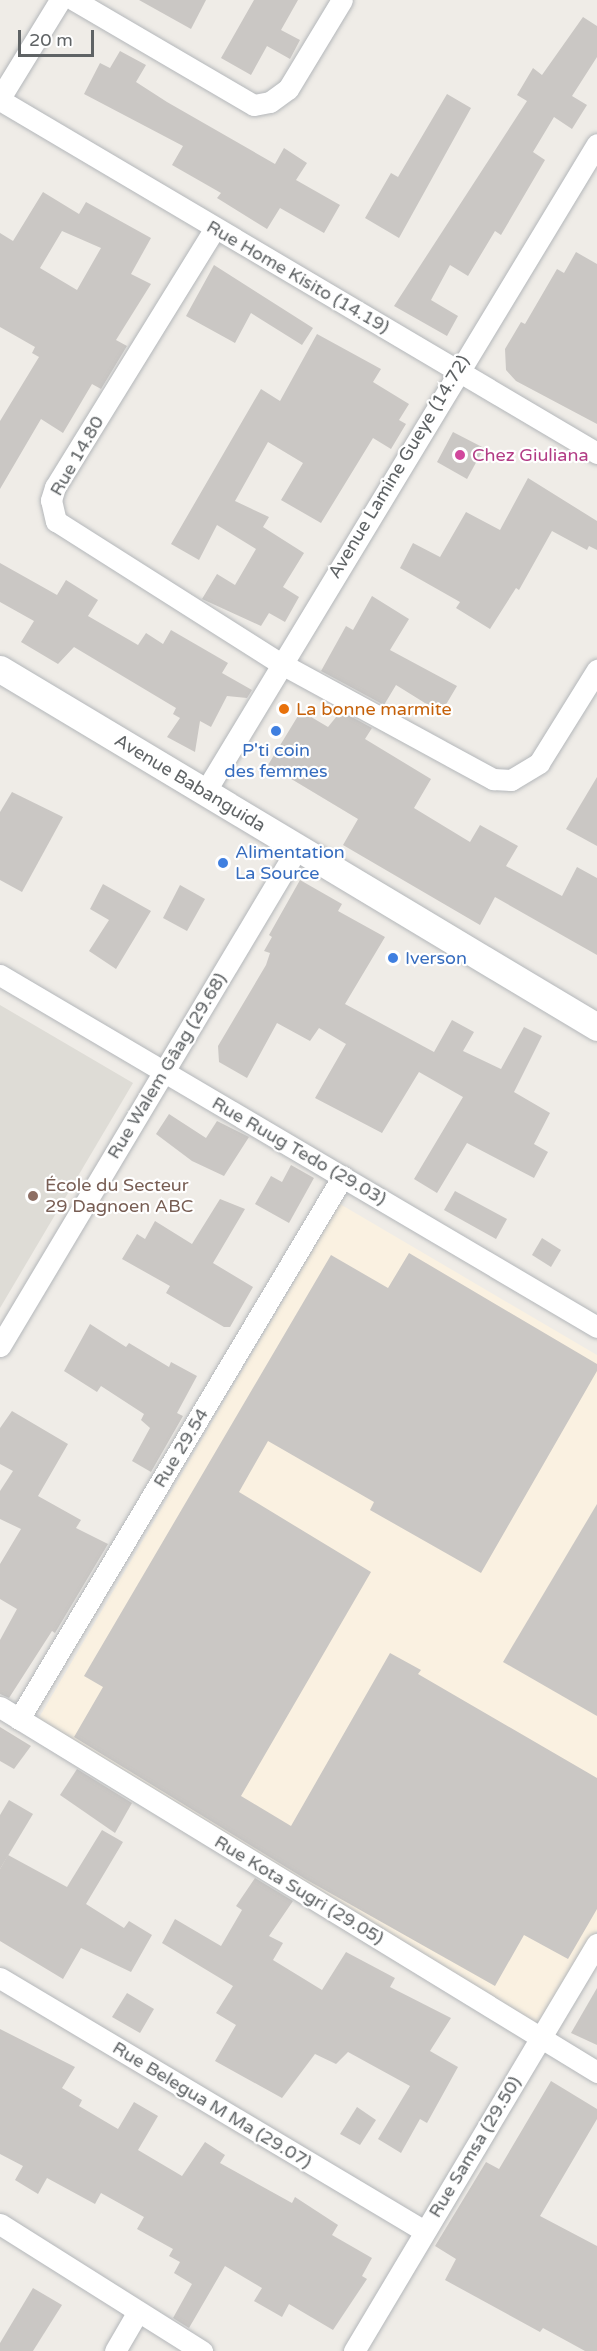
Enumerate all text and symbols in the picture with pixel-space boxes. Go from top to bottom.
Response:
scale bar [21,18,98,56]
text: 20 m [29,29,73,51]
street label: Rue Home Kisito (14.19) [203,216,393,338]
street label: Avenue Lamine Gueye (14.72) [324,352,474,582]
street label: Rue 14.80 [46,412,108,500]
place label: Chez Giuliana [472,444,589,466]
marker: Chez Giuliana [453,448,467,462]
place label: La bonne marmite [296,698,452,720]
marker: La bonne marmite [277,702,291,716]
marker: P'ti coin des femmes [269,724,283,738]
street label: Avenue Babanguida [111,729,269,837]
place label: P'ti coin des femmes [224,740,328,783]
place label: Alimentation La Source [235,842,345,884]
marker: Alimentation La Source [216,856,230,870]
place label: Iverson [405,947,467,969]
marker: Iverson [386,951,400,965]
street label: Rue Walem Gâag (29.68) [103,969,231,1163]
street label: Rue Ruug Tedo (29.03) [208,1092,390,1210]
place label: École du Secteur 29 Dagnoen ABC [45,1175,193,1218]
marker: École du Secteur 29 Dagnoen ABC [26,1189,40,1203]
street label: Rue 29.54 [149,1404,213,1492]
street label: Rue Kota Sugri (29.05) [210,1831,388,1949]
street label: Rue Belegua M Ma (29.07) [109,2037,315,2173]
street label: Rue Samsa (29.50) [424,2072,526,2222]

